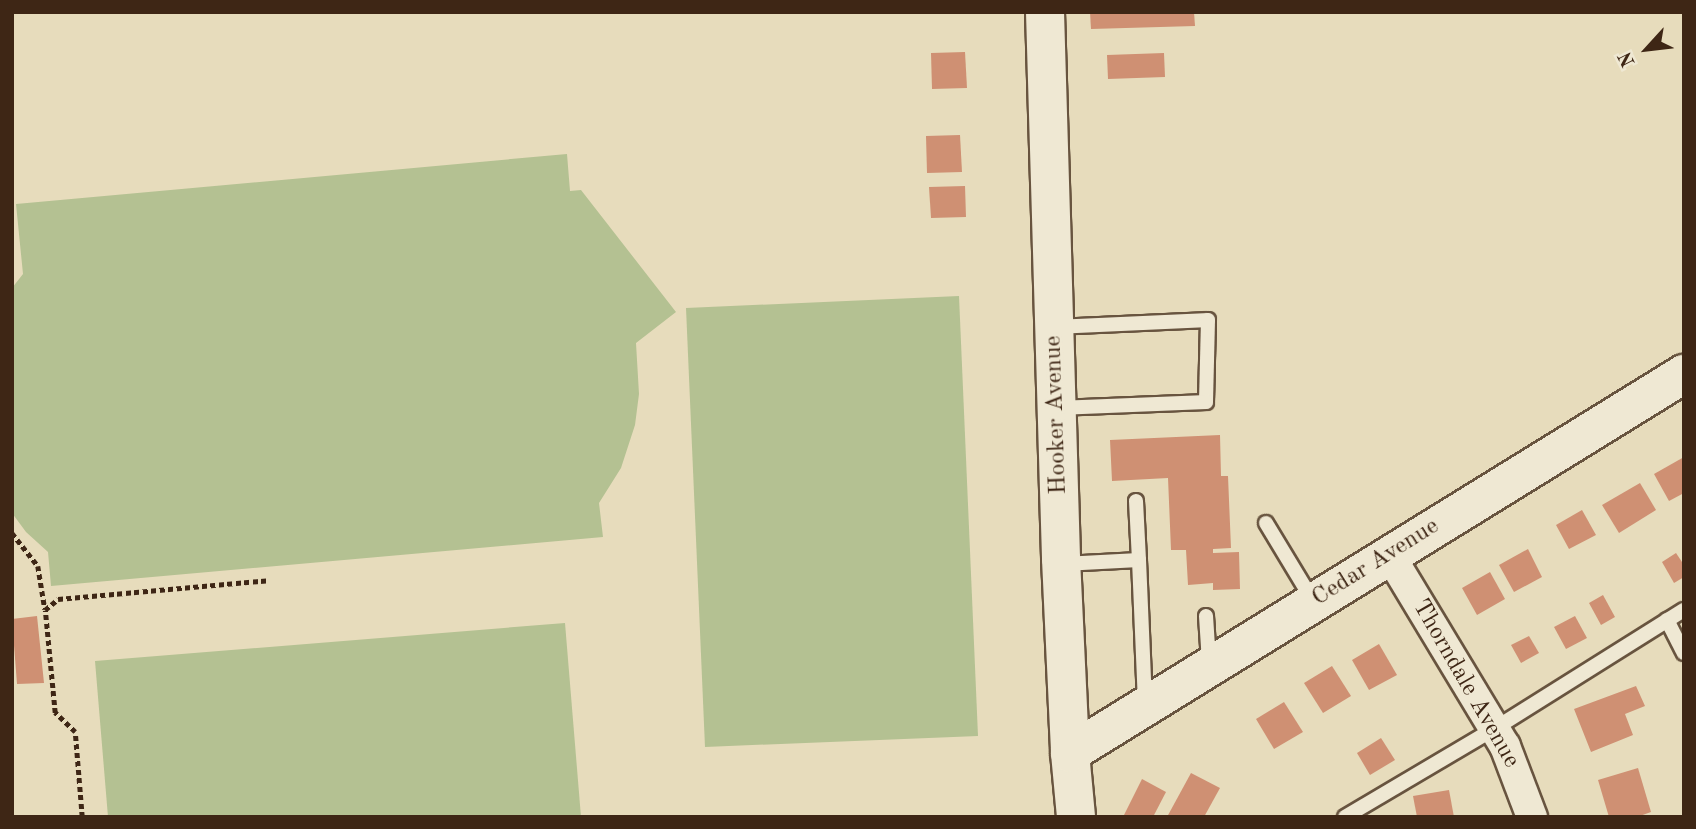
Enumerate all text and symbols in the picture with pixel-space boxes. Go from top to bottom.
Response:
north arrow [1612,14,1682,84]
text: N [1616,48,1640,70]
street label: Hooker Avenue [1040,335,1074,495]
street label: Cedar Avenue [1307,513,1445,613]
street label: Thorndale Avenue [1405,595,1525,773]

